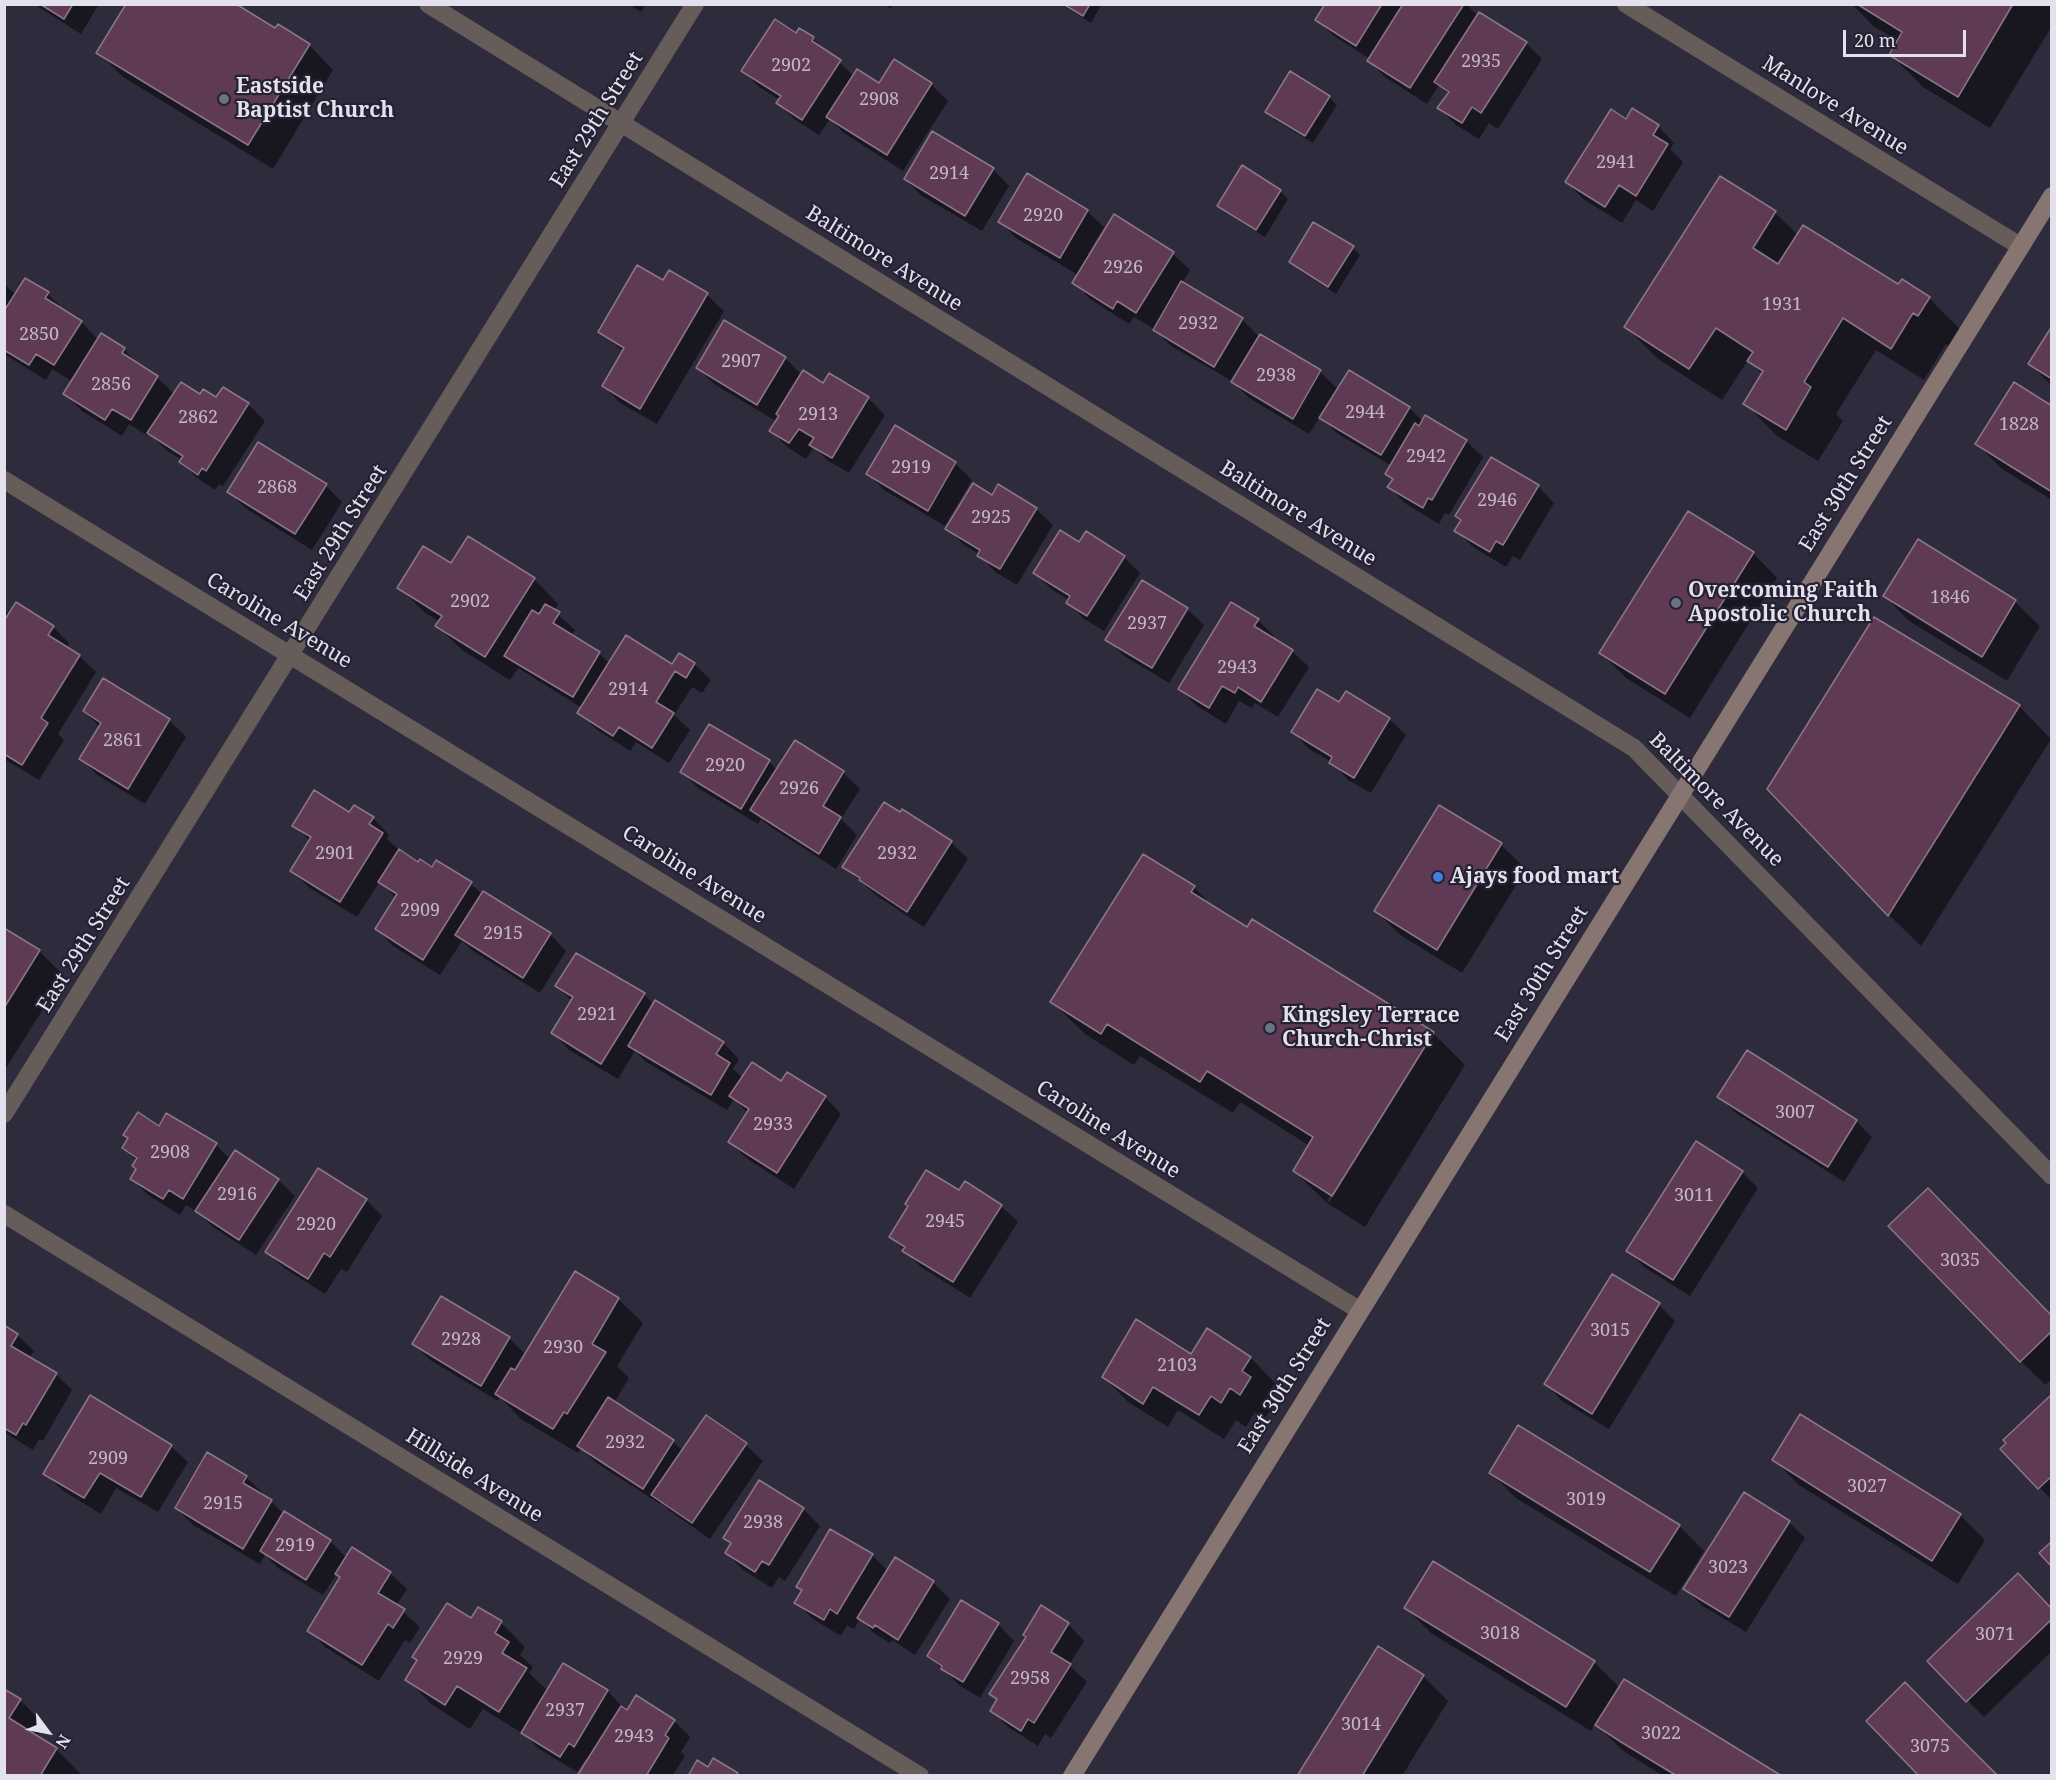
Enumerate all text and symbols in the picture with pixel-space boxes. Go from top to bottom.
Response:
scale bar [1846,18,1969,56]
text: 20 m [1854,28,1896,52]
street label: East 29th Street [545,47,649,193]
house number: 2935 [1461,51,1501,73]
street label: Manlove Avenue [1757,51,1913,161]
house number: 2902 [771,55,811,77]
place label: Eastside Baptist Church [236,74,394,124]
house number: 2908 [859,89,899,111]
marker: Eastside Baptist Church [217,92,231,106]
house number: 2941 [1596,152,1636,174]
house number: 2914 [929,163,969,185]
street label: Baltimore Avenue [801,201,967,317]
house number: 2920 [1023,205,1063,227]
house number: 2926 [1103,257,1143,279]
house number: 1931 [1762,294,1802,316]
house number: 2932 [1178,313,1218,335]
house number: 2850 [19,324,59,346]
house number: 2907 [721,351,761,373]
house number: 2938 [1256,365,1296,387]
house number: 2856 [91,374,131,396]
house number: 2944 [1345,402,1385,424]
house number: 2913 [798,404,838,426]
house number: 2862 [178,407,218,429]
street label: East 30th Street [1794,411,1898,557]
house number: 1828 [1999,414,2039,436]
house number: 2942 [1406,446,1446,468]
street label: Baltimore Avenue [1215,456,1381,572]
house number: 2919 [891,457,931,479]
street label: East 29th Street [289,460,393,606]
house number: 2868 [257,477,297,499]
house number: 2946 [1477,490,1517,512]
house number: 2925 [971,507,1011,529]
street label: Caroline Avenue [202,568,356,674]
place label: Overcoming Faith Apostolic Church [1688,578,1878,628]
house number: 1846 [1930,587,1970,609]
house number: 2902 [450,591,490,613]
marker: Overcoming Faith Apostolic Church [1669,596,1683,610]
house number: 2937 [1127,613,1167,635]
house number: 2943 [1217,657,1257,679]
house number: 2914 [608,679,648,701]
street label: Baltimore Avenue [1644,728,1788,872]
house number: 2861 [103,730,143,752]
house number: 2920 [705,755,745,777]
house number: 2926 [779,778,819,800]
street label: Caroline Avenue [617,821,771,929]
house number: 2901 [315,843,355,865]
house number: 2932 [877,843,917,865]
place label: Ajays food mart [1450,864,1619,890]
marker: Ajays food mart [1431,870,1445,884]
street label: East 29th Street [32,872,136,1018]
house number: 2909 [400,900,440,922]
street label: East 30th Street [1490,901,1594,1047]
house number: 2915 [483,923,523,945]
place label: Kingsley Terrace Church-Christ [1282,1003,1460,1053]
house number: 2921 [577,1004,617,1026]
marker: Kingsley Terrace Church-Christ [1263,1021,1277,1035]
street label: Caroline Avenue [1031,1076,1185,1184]
house number: 3007 [1775,1102,1815,1124]
house number: 2933 [753,1114,793,1136]
house number: 2908 [150,1142,190,1164]
house number: 2916 [217,1184,257,1206]
house number: 3011 [1674,1185,1714,1207]
house number: 2945 [925,1211,965,1233]
house number: 2920 [296,1214,336,1236]
house number: 3035 [1940,1250,1980,1272]
street label: East 30th Street [1233,1313,1337,1459]
house number: 3015 [1590,1320,1630,1342]
house number: 2928 [441,1329,481,1351]
house number: 2930 [543,1337,583,1359]
house number: 2103 [1157,1355,1197,1377]
street label: Hillside Avenue [401,1424,547,1528]
house number: 2932 [605,1432,645,1454]
house number: 2909 [88,1448,128,1470]
house number: 3027 [1847,1476,1887,1498]
house number: 3019 [1566,1489,1606,1511]
house number: 2915 [203,1493,243,1515]
house number: 2938 [743,1512,783,1534]
house number: 2919 [275,1535,315,1557]
house number: 3023 [1708,1557,1748,1579]
house number: 3018 [1480,1623,1520,1645]
house number: 3071 [1975,1624,2015,1646]
house number: 2929 [443,1648,483,1670]
house number: 2958 [1010,1668,1050,1690]
house number: 2937 [545,1700,585,1722]
north arrow [18,1702,78,1762]
house number: 3014 [1341,1714,1381,1736]
house number: 3022 [1641,1723,1681,1745]
house number: 2943 [614,1726,654,1748]
text: N [51,1730,76,1753]
house number: 3075 [1910,1736,1950,1758]

